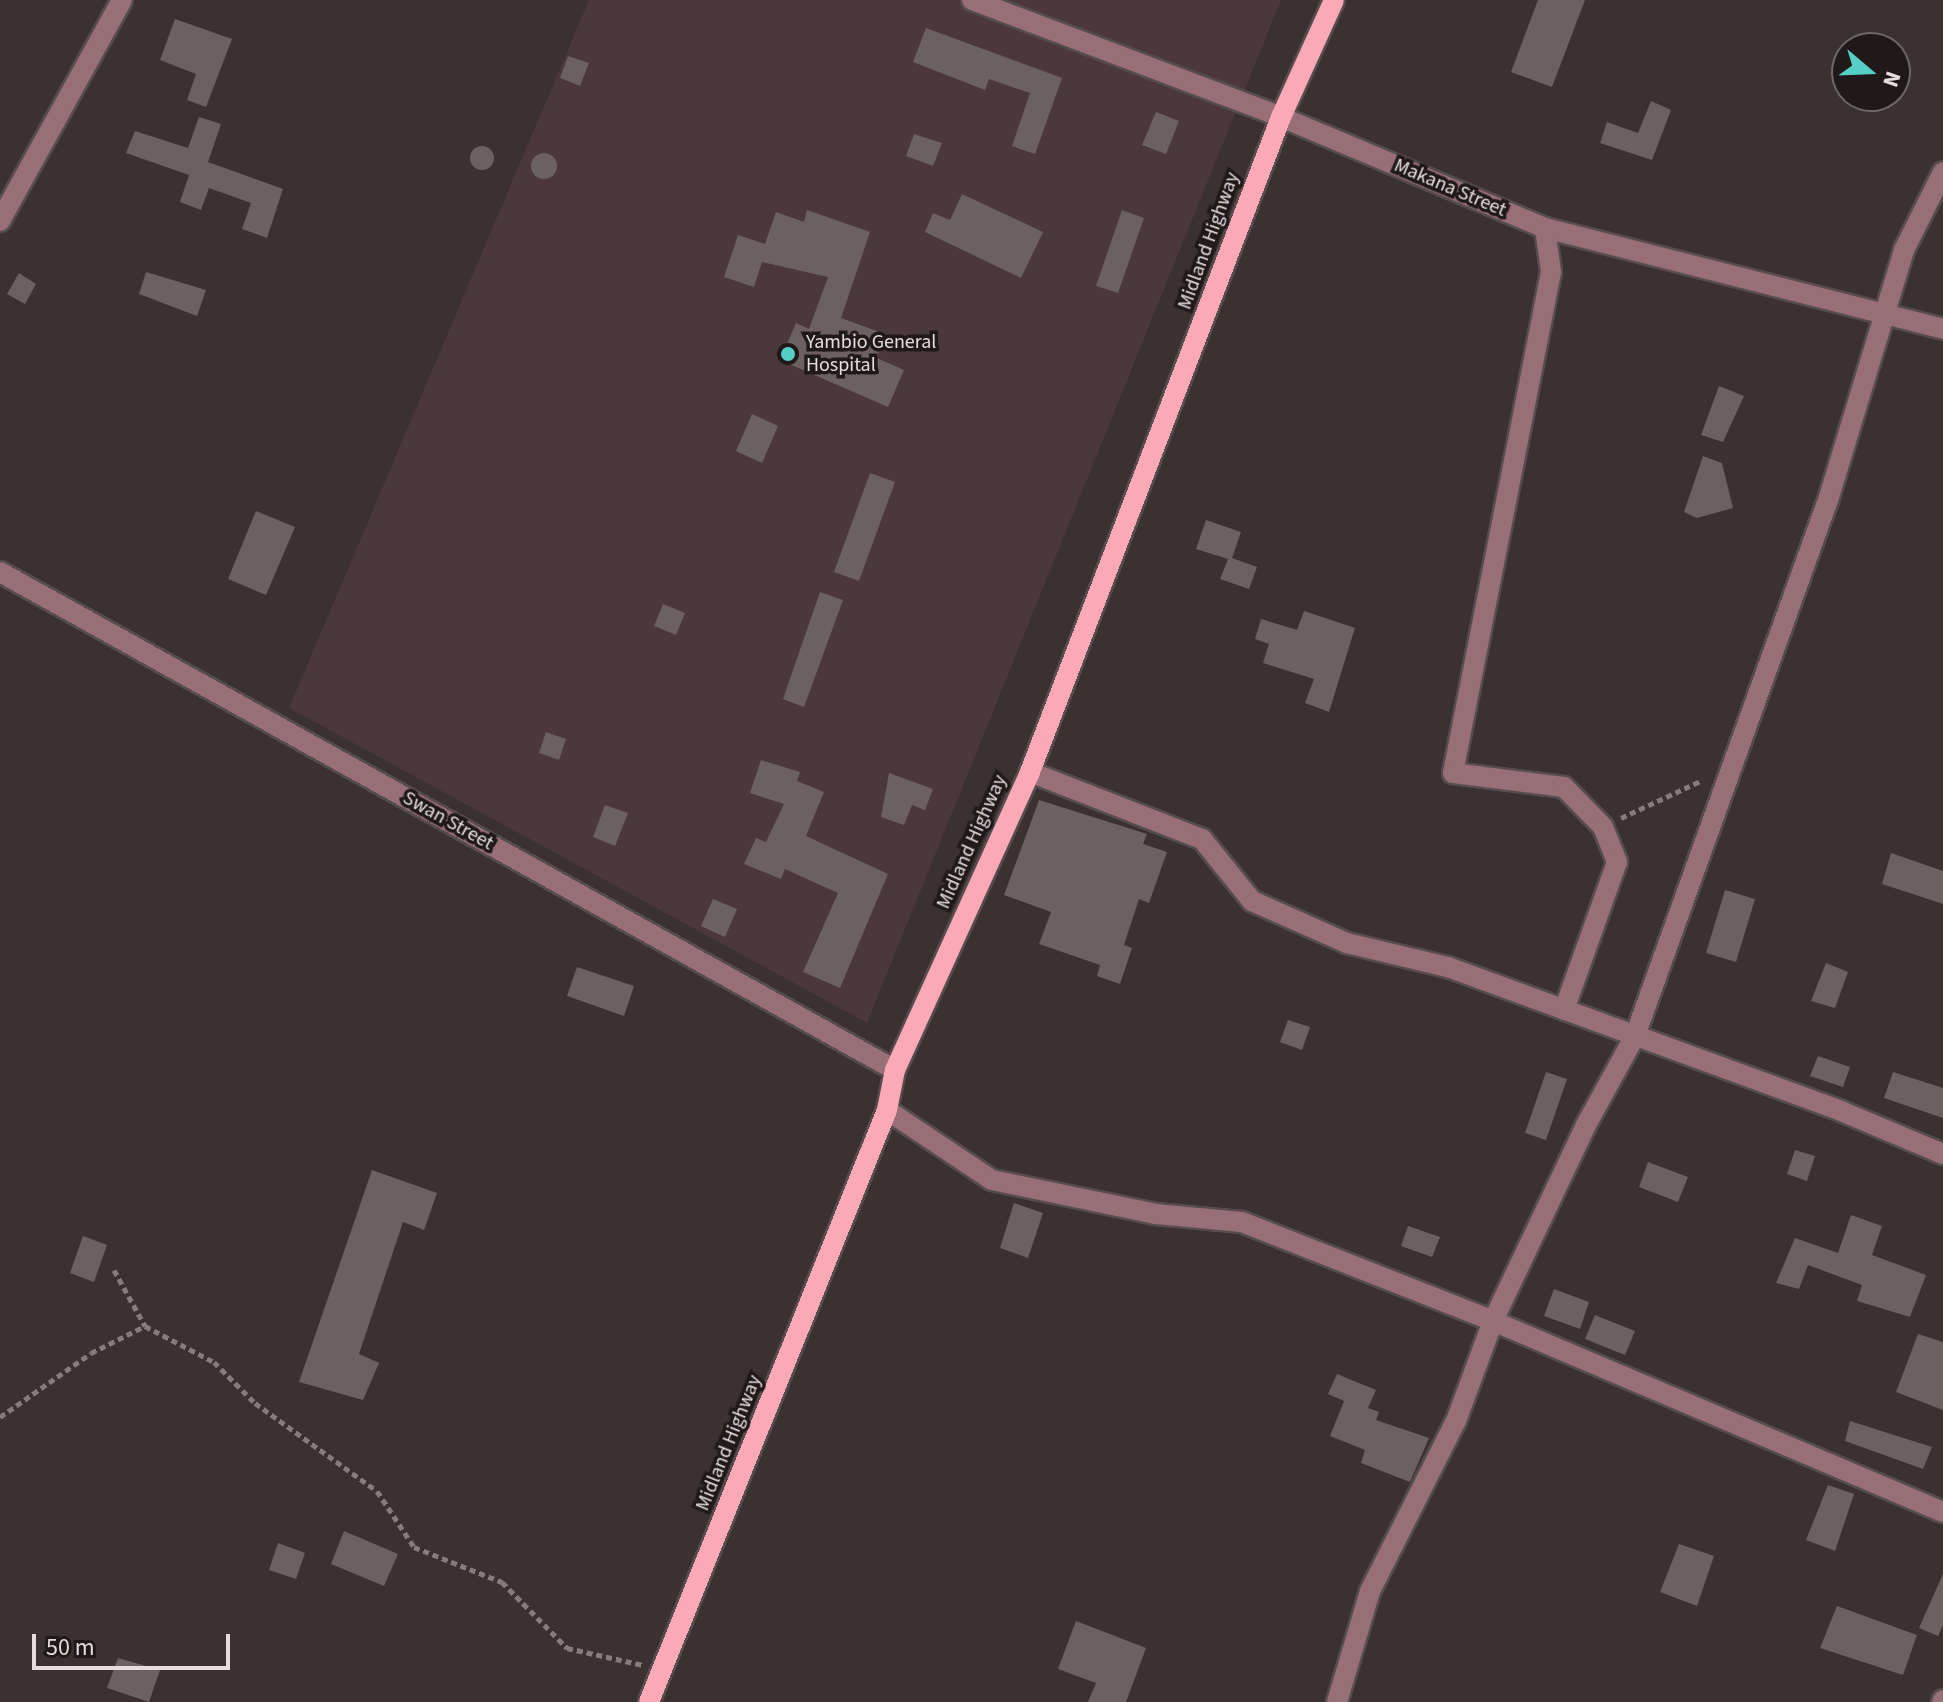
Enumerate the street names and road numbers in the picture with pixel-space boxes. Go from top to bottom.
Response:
street label: Makana Street [1390,154,1510,222]
street label: Midland Highway [1173,169,1245,313]
street label: Midland Highway [932,771,1012,913]
street label: Swan Street [398,786,498,856]
street label: Midland Highway [691,1372,767,1514]

